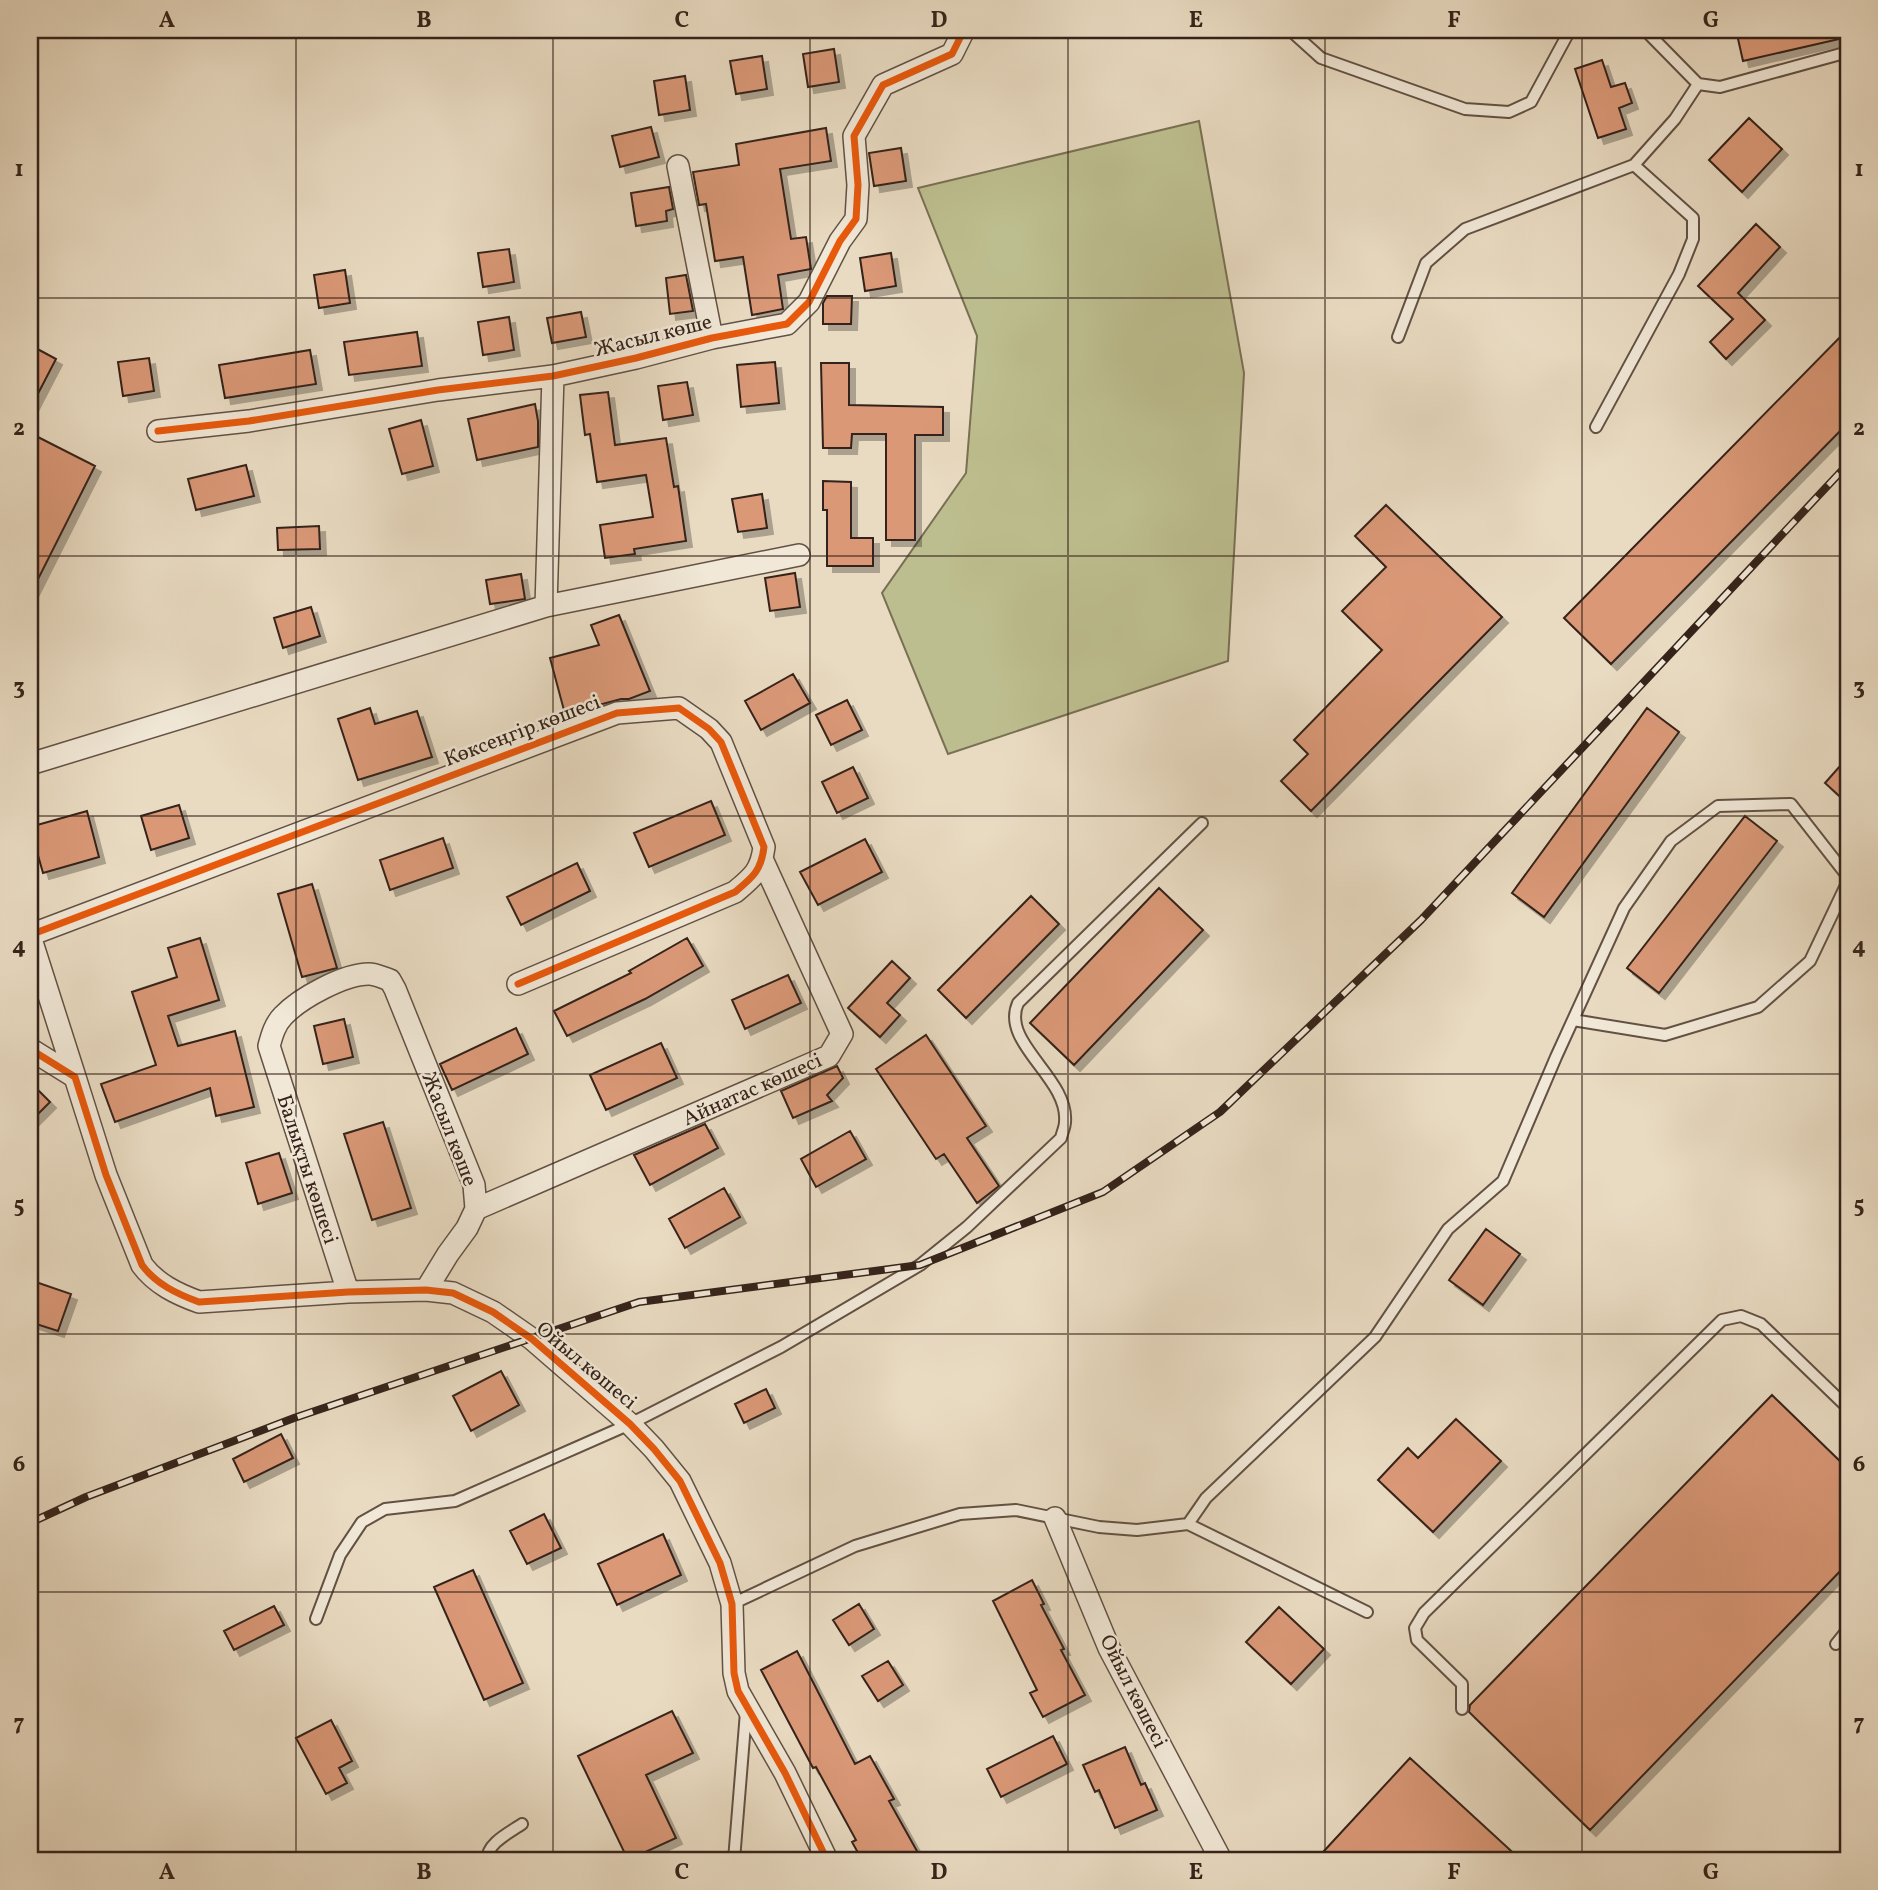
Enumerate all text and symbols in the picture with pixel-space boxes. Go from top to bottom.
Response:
text: A [159,5,175,37]
text: B [416,5,432,37]
text: C [675,5,689,37]
text: D [931,5,948,37]
text: E [1189,5,1203,37]
text: F [1447,5,1461,37]
text: G [1703,5,1719,37]
text: 1 [14,154,24,186]
text: 1 [1854,154,1864,186]
street label: Жасыл көше [592,308,715,365]
text: 2 [13,413,25,445]
text: 2 [1853,413,1865,445]
text: 3 [13,672,25,704]
text: 3 [1853,672,1865,704]
street label: Көксеңгір көшесі [440,688,605,775]
text: 4 [12,931,26,963]
text: 4 [1852,931,1866,963]
street label: Айнатас көшесі [678,1047,827,1134]
street label: Жасыл көше [414,1068,484,1191]
street label: Балықты көшесі [269,1091,344,1248]
text: 5 [13,1190,25,1222]
text: 5 [1853,1190,1865,1222]
street label: Ойыл көшесі [529,1315,643,1417]
text: 6 [13,1449,25,1481]
text: 6 [1853,1449,1865,1481]
street label: Ойыл көшесі [1092,1630,1174,1753]
text: 7 [14,1708,25,1740]
text: 7 [1854,1708,1865,1740]
text: A [159,1857,175,1889]
text: B [416,1857,432,1889]
text: C [675,1857,689,1889]
text: D [931,1857,948,1889]
text: E [1189,1857,1203,1889]
text: F [1447,1857,1461,1889]
text: G [1703,1857,1719,1889]

